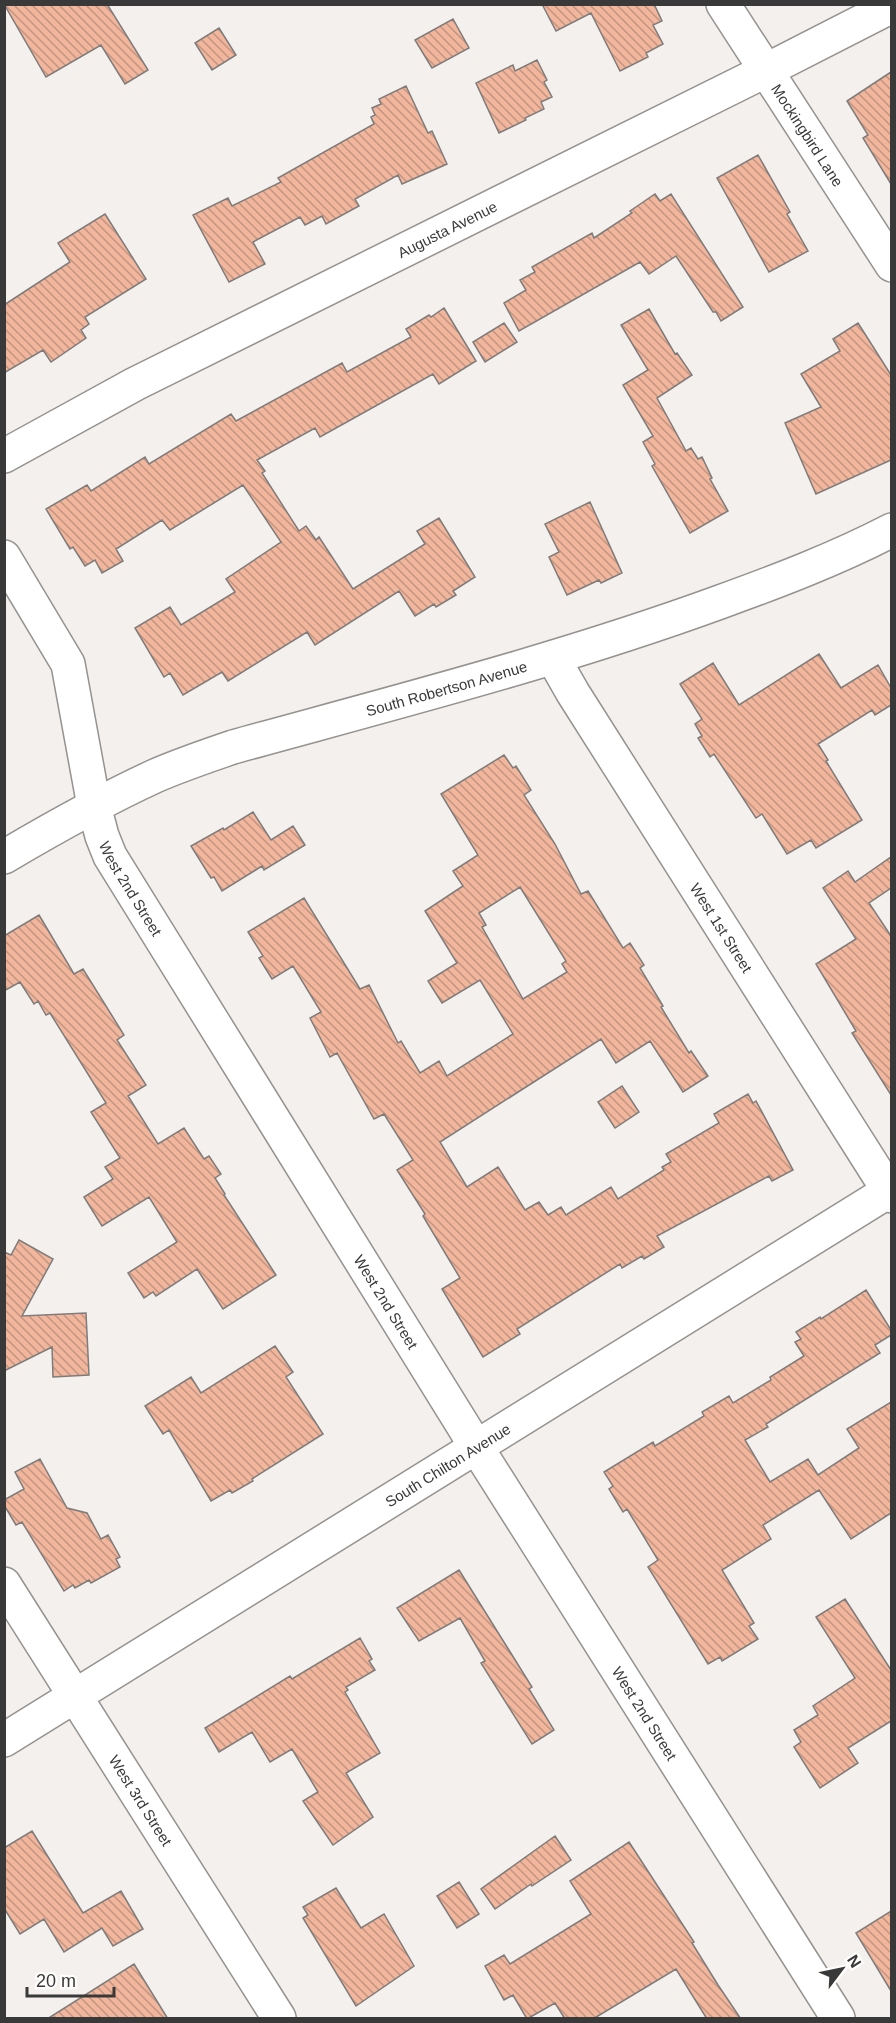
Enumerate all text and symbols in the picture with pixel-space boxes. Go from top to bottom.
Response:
street label: Mockingbird Lane [768,81,847,189]
street label: Augusta Avenue [395,197,500,261]
street label: South Robertson Avenue [364,657,529,719]
street label: West 2nd Street [96,839,166,939]
street label: West 1st Street [687,880,757,976]
street label: West 2nd Street [351,1252,422,1352]
street label: South Chilton Avenue [382,1420,513,1510]
street label: West 2nd Street [609,1663,681,1764]
street label: West 3rd Street [106,1752,176,1849]
north arrow [812,1939,872,1999]
text: N [844,1952,865,1971]
scale bar [27,1960,114,1998]
text: 20 m [36,1971,76,1991]

